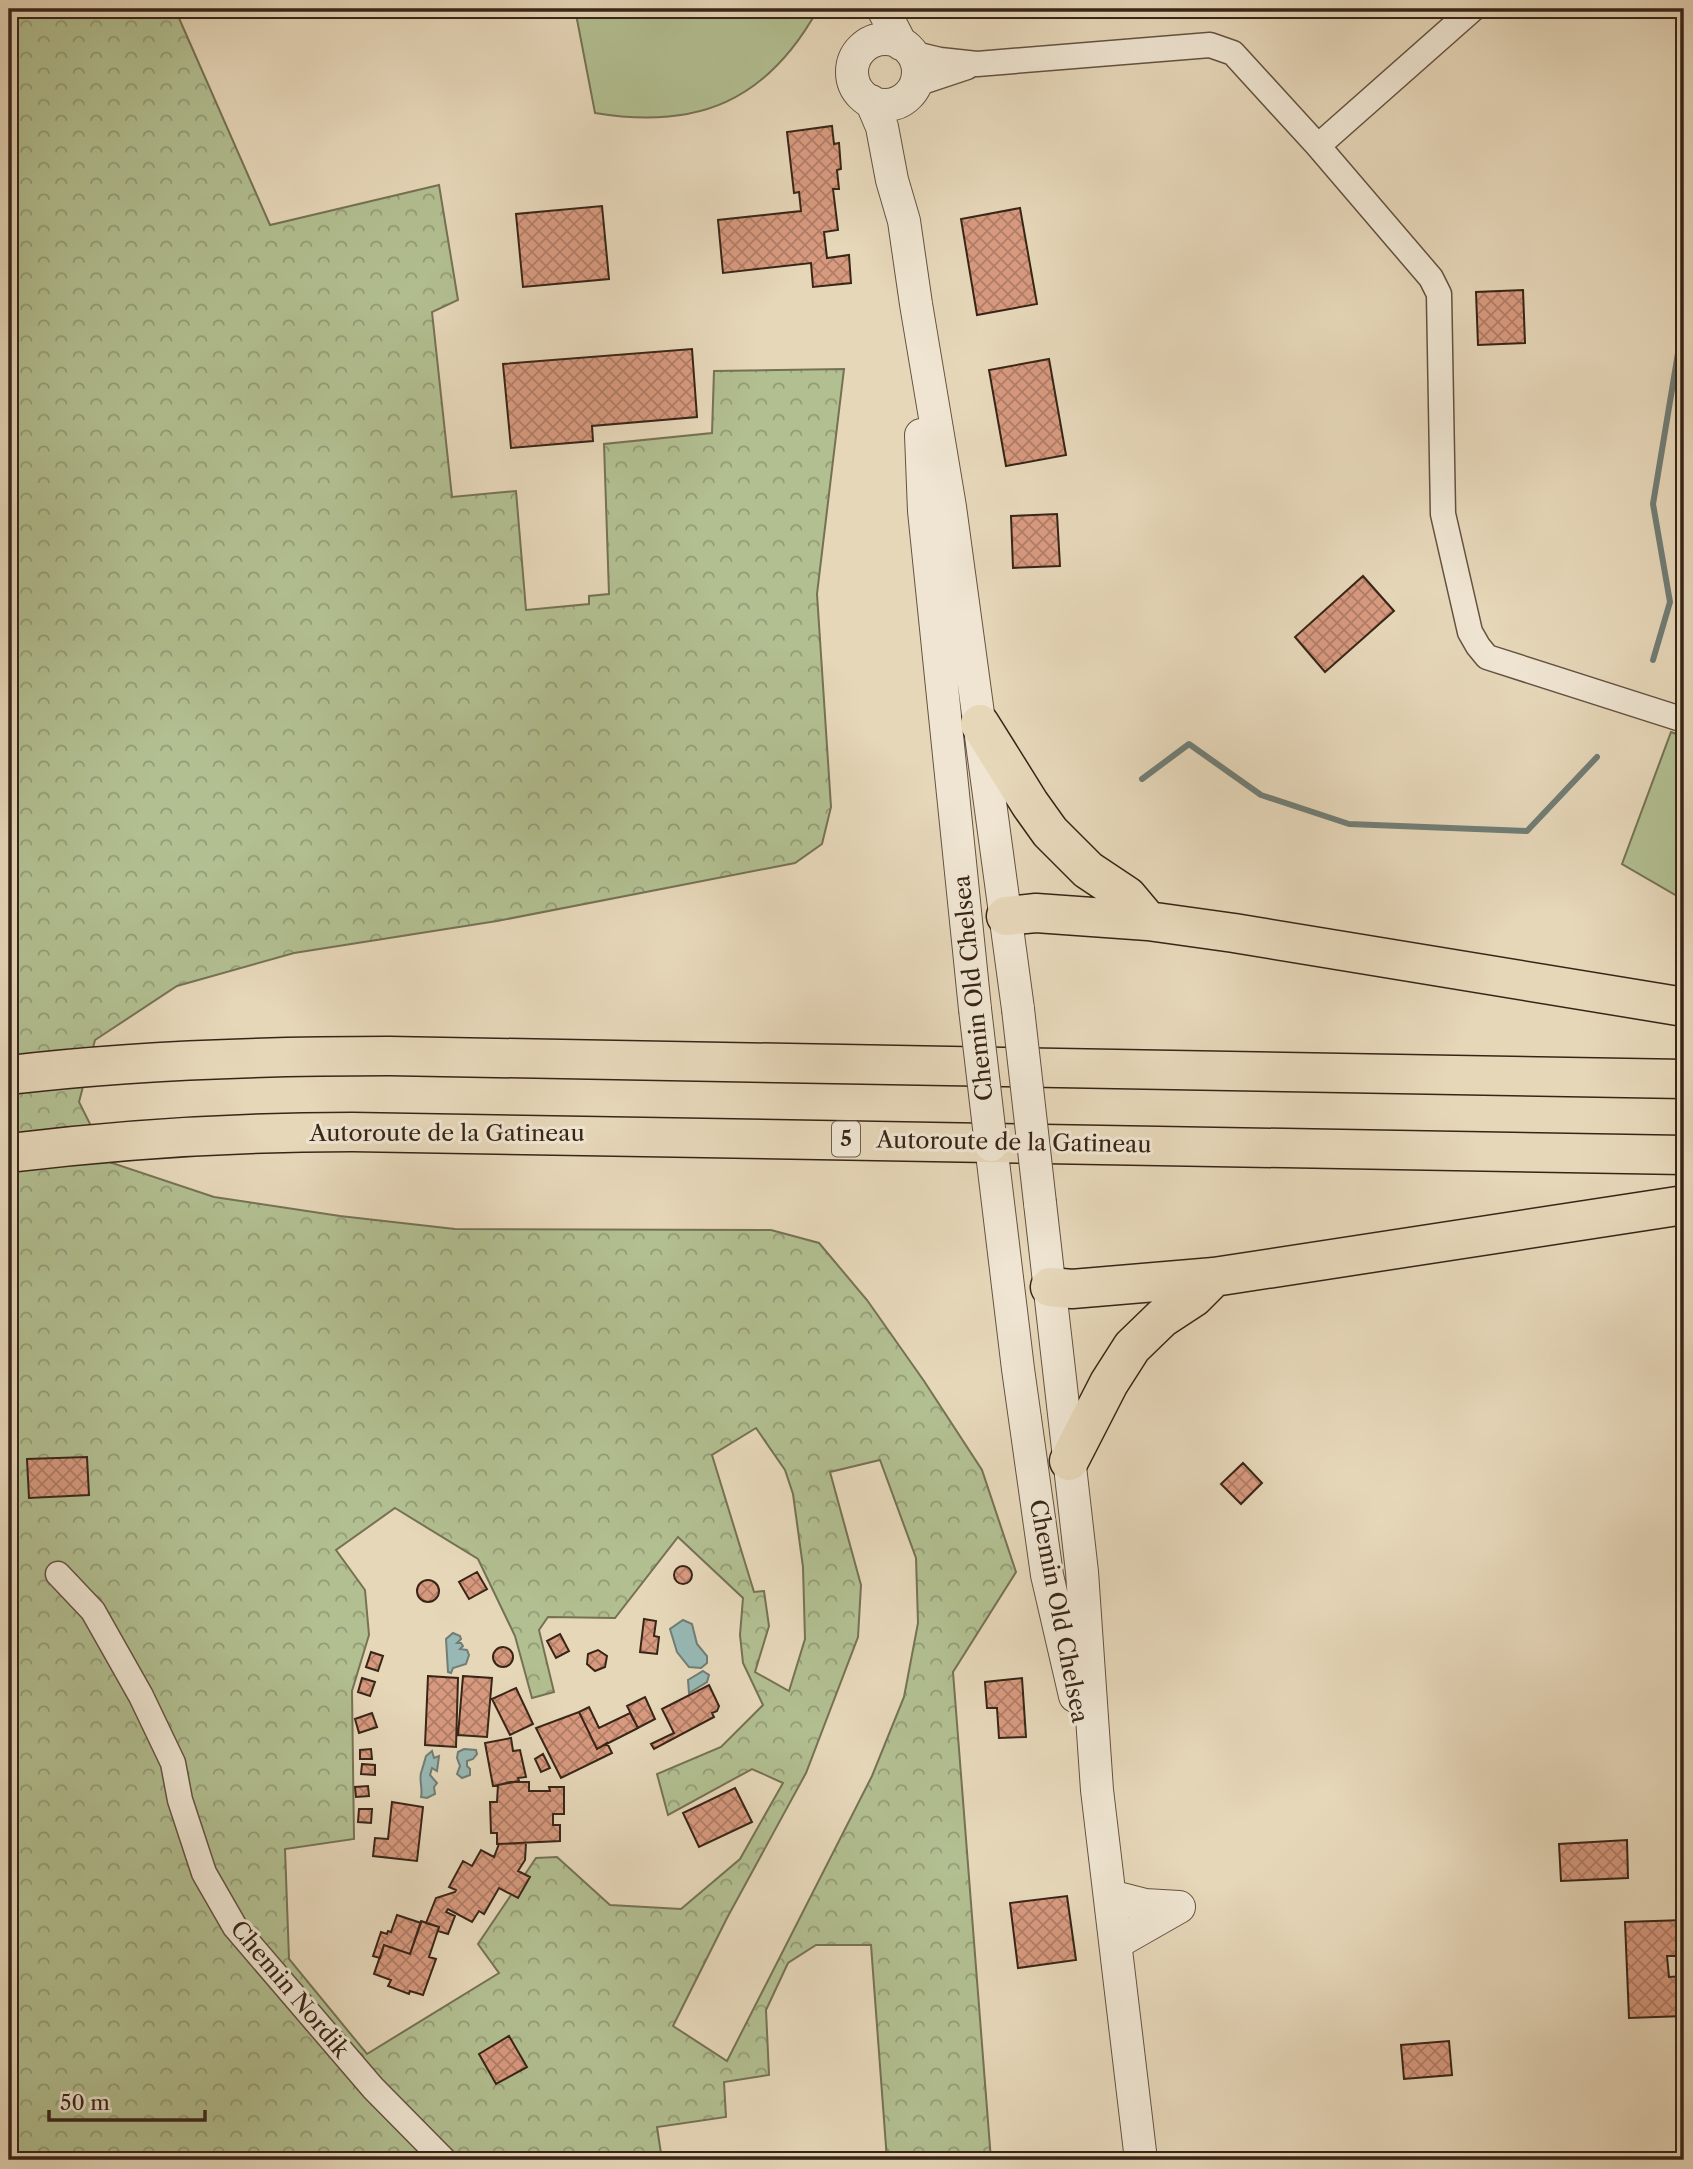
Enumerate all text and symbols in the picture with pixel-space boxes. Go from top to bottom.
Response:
street label: Chemin Old Chelsea [947,873,999,1102]
street label: Autoroute de la Gatineau [308,1119,585,1147]
road number: 5 [832,1122,860,1156]
street label: Autoroute de la Gatineau [875,1126,1152,1158]
street label: Chemin Old Chelsea [1024,1497,1095,1726]
street label: Chemin Nordik [225,1915,357,2064]
scale bar [49,2078,205,2122]
text: 50 m [60,2090,110,2115]

